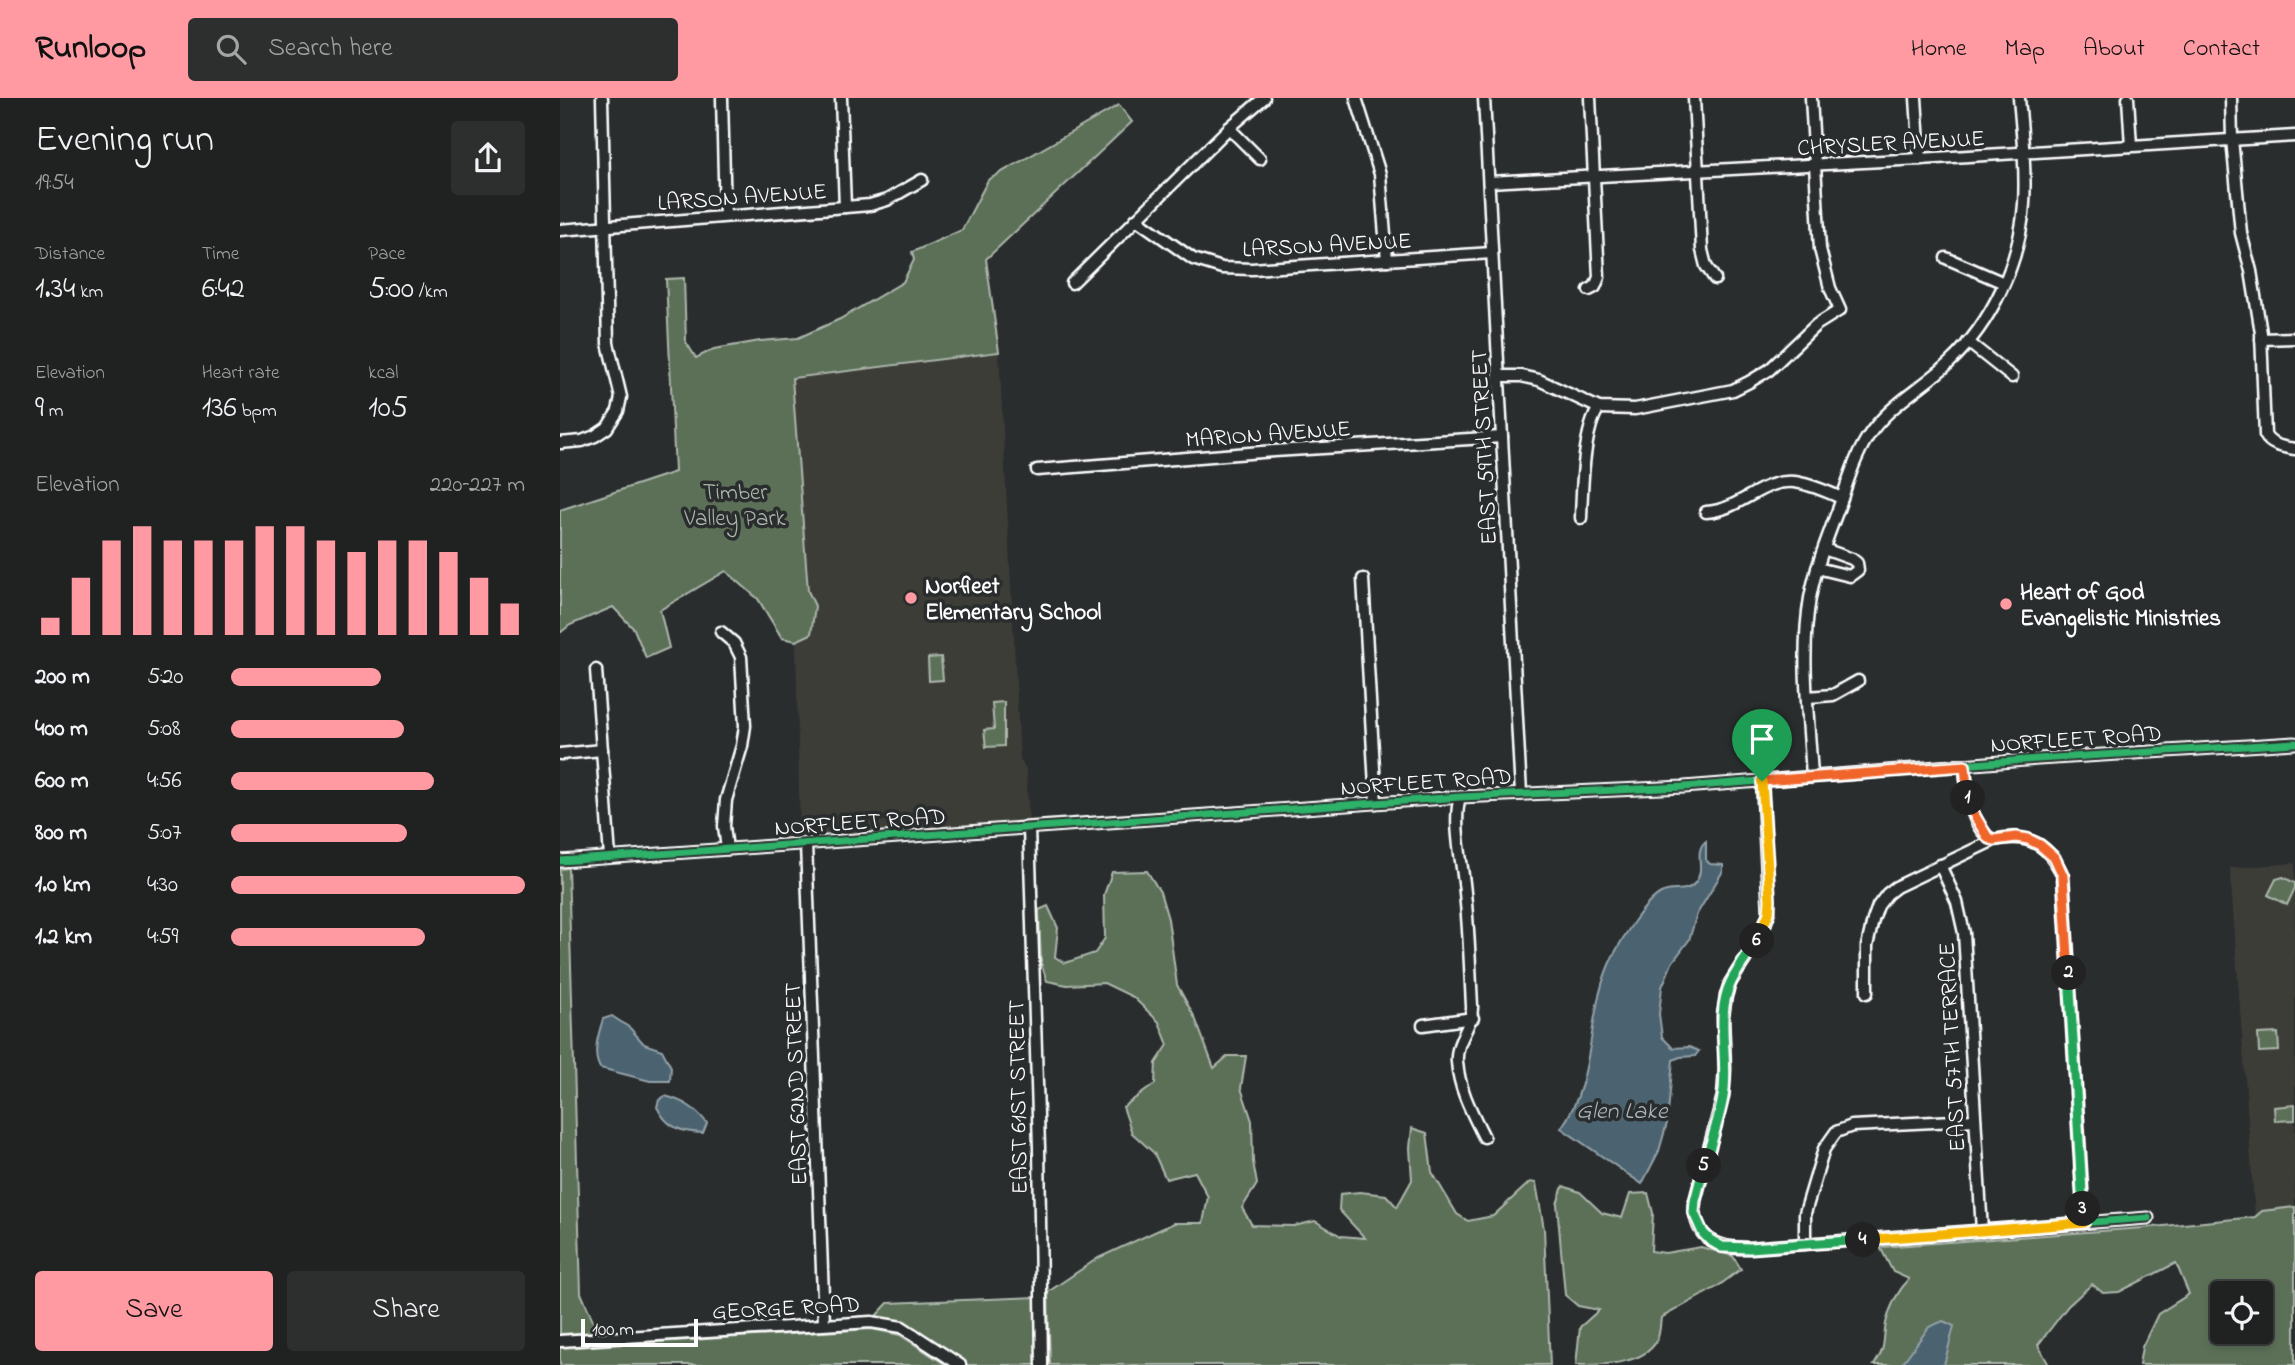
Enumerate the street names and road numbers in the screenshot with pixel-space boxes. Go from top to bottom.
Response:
street label: CHRYSLER AVENUE [1796,123,1986,166]
street label: LARSON AVENUE [656,176,828,221]
street label: LARSON AVENUE [1242,226,1413,267]
street label: EAST 59TH STREET [1464,348,1507,546]
street label: MARION AVENUE [1184,413,1352,458]
street label: NORFLEET ROAD [1990,718,2163,763]
street label: NORFLEET ROAD [1340,761,1513,806]
street label: NORFLEET ROAD [774,801,947,846]
street label: EAST 57TH TERRACE [1932,941,1975,1153]
street label: EAST 62ND STREET [777,982,818,1186]
street label: EAST 61ST STREET [1001,999,1038,1195]
street label: GEORGE ROAD [711,1289,861,1330]

